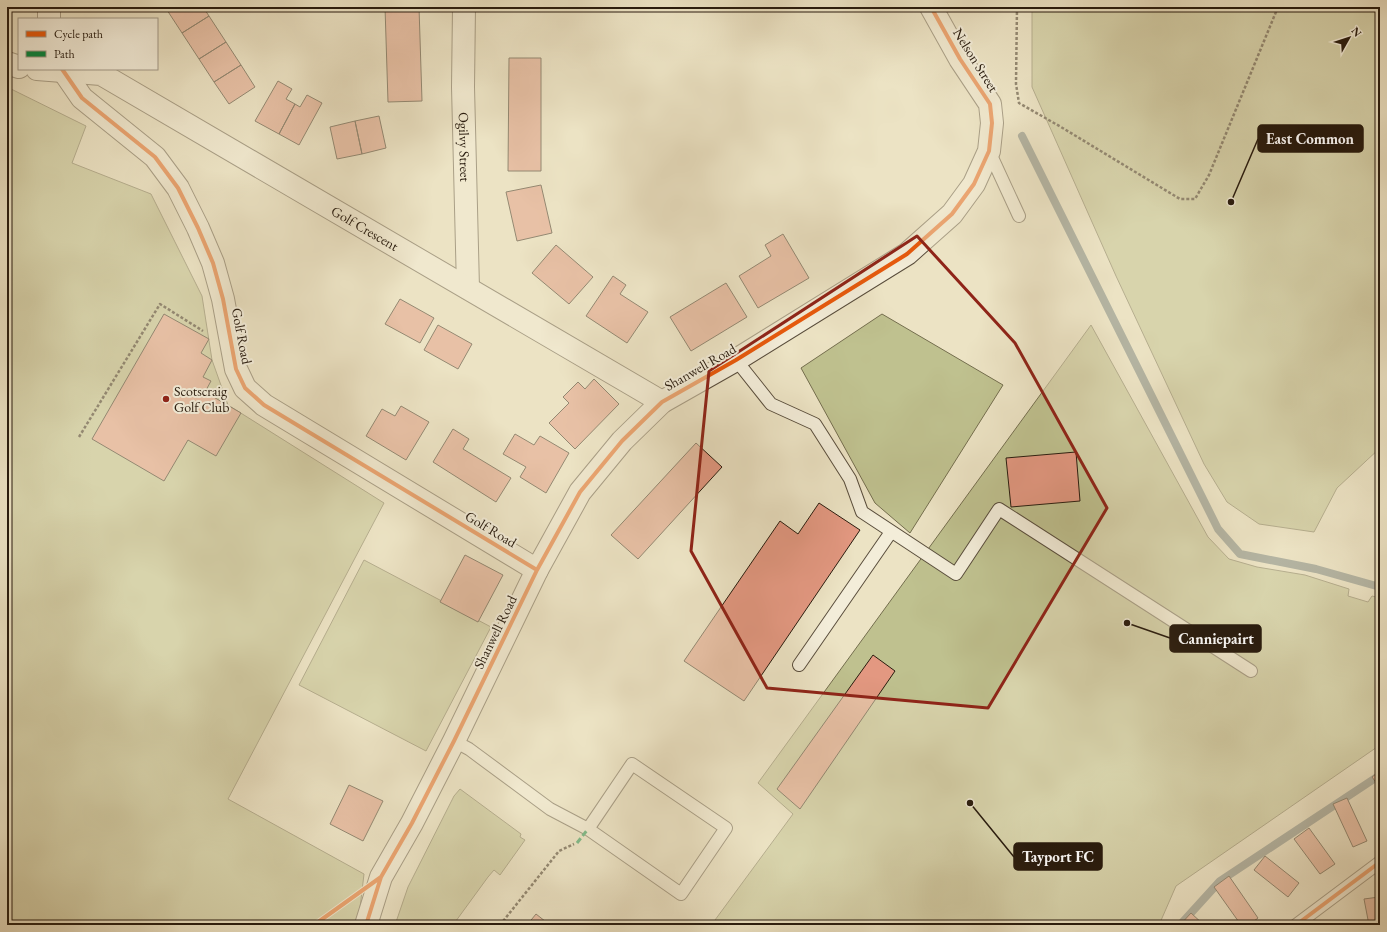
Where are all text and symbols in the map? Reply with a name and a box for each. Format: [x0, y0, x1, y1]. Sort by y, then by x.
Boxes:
legend [18, 18, 158, 70]
north arrow [1329, 18, 1369, 58]
text: N [1349, 24, 1365, 40]
street label: Nelson Street [949, 25, 1003, 96]
text: Cycle path [54, 26, 103, 42]
text: Path [54, 46, 75, 62]
street label: Ogilvy Street [455, 112, 474, 183]
callout: East Common [1258, 125, 1363, 152]
text: East Common [1266, 129, 1355, 148]
street label: Golf Crescent [328, 202, 402, 255]
street label: Golf Road [228, 306, 256, 367]
street label: Shanwell Road [661, 339, 740, 395]
place label: Scotscraig Golf Club [174, 382, 229, 416]
marker: Scotscraig Golf Club [161, 394, 171, 404]
street label: Golf Road [462, 507, 521, 552]
street label: Shanwell Road [469, 591, 521, 672]
callout: Canniepairt [1170, 625, 1261, 652]
text: Canniepairt [1178, 629, 1254, 648]
callout: Tayport FC [1014, 843, 1102, 870]
text: Tayport FC [1022, 847, 1094, 866]

